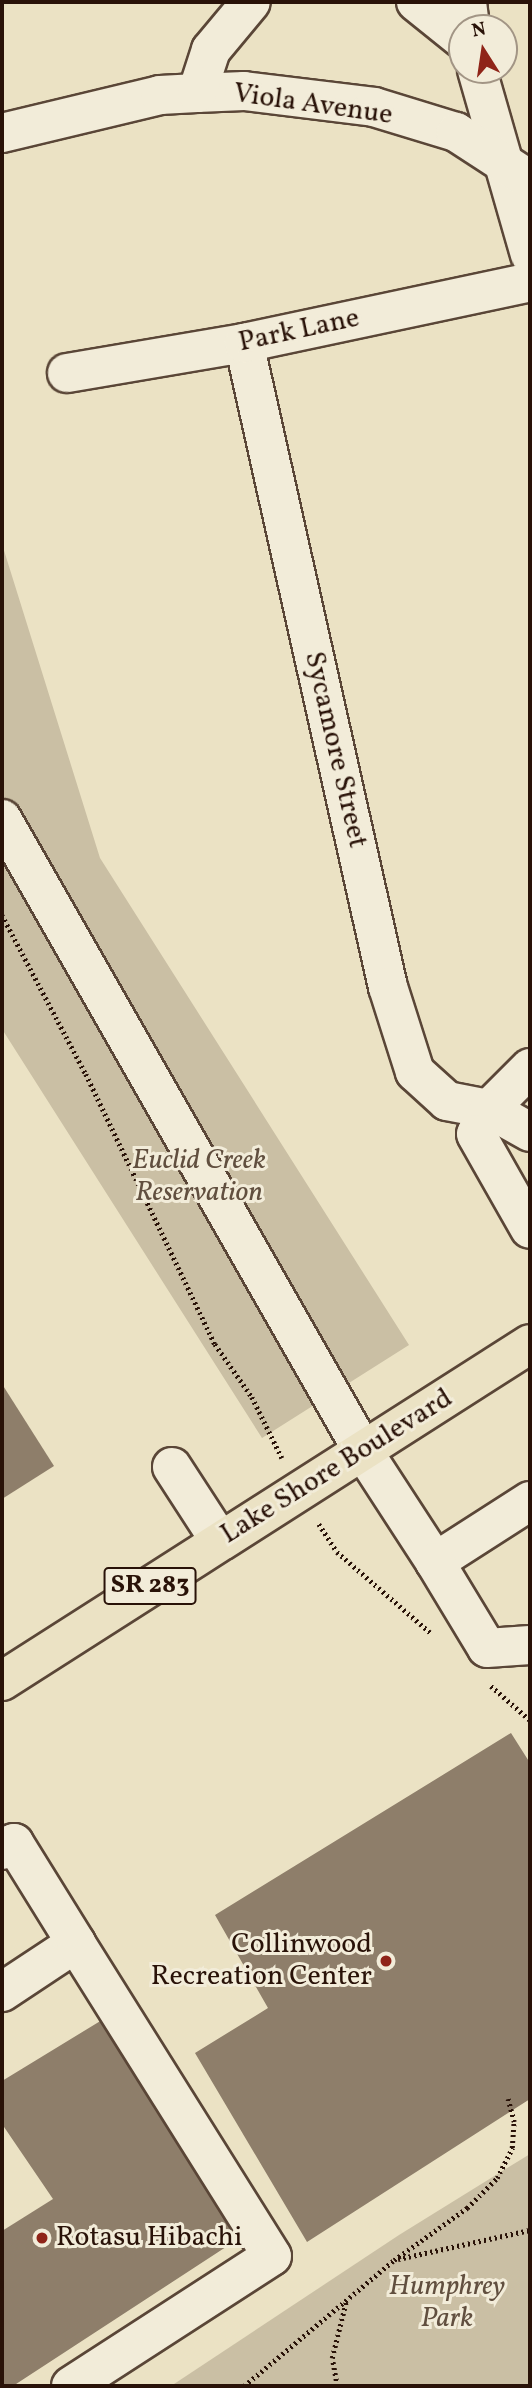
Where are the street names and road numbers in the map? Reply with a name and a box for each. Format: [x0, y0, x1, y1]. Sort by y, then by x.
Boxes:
street label: Viola Avenue [231, 77, 395, 133]
street label: Park Lane [236, 302, 362, 360]
street label: Sycamore Street [296, 649, 374, 851]
street label: Lake Shore Boulevard [215, 1382, 459, 1552]
road number: SR 283 [103, 1564, 197, 1609]

